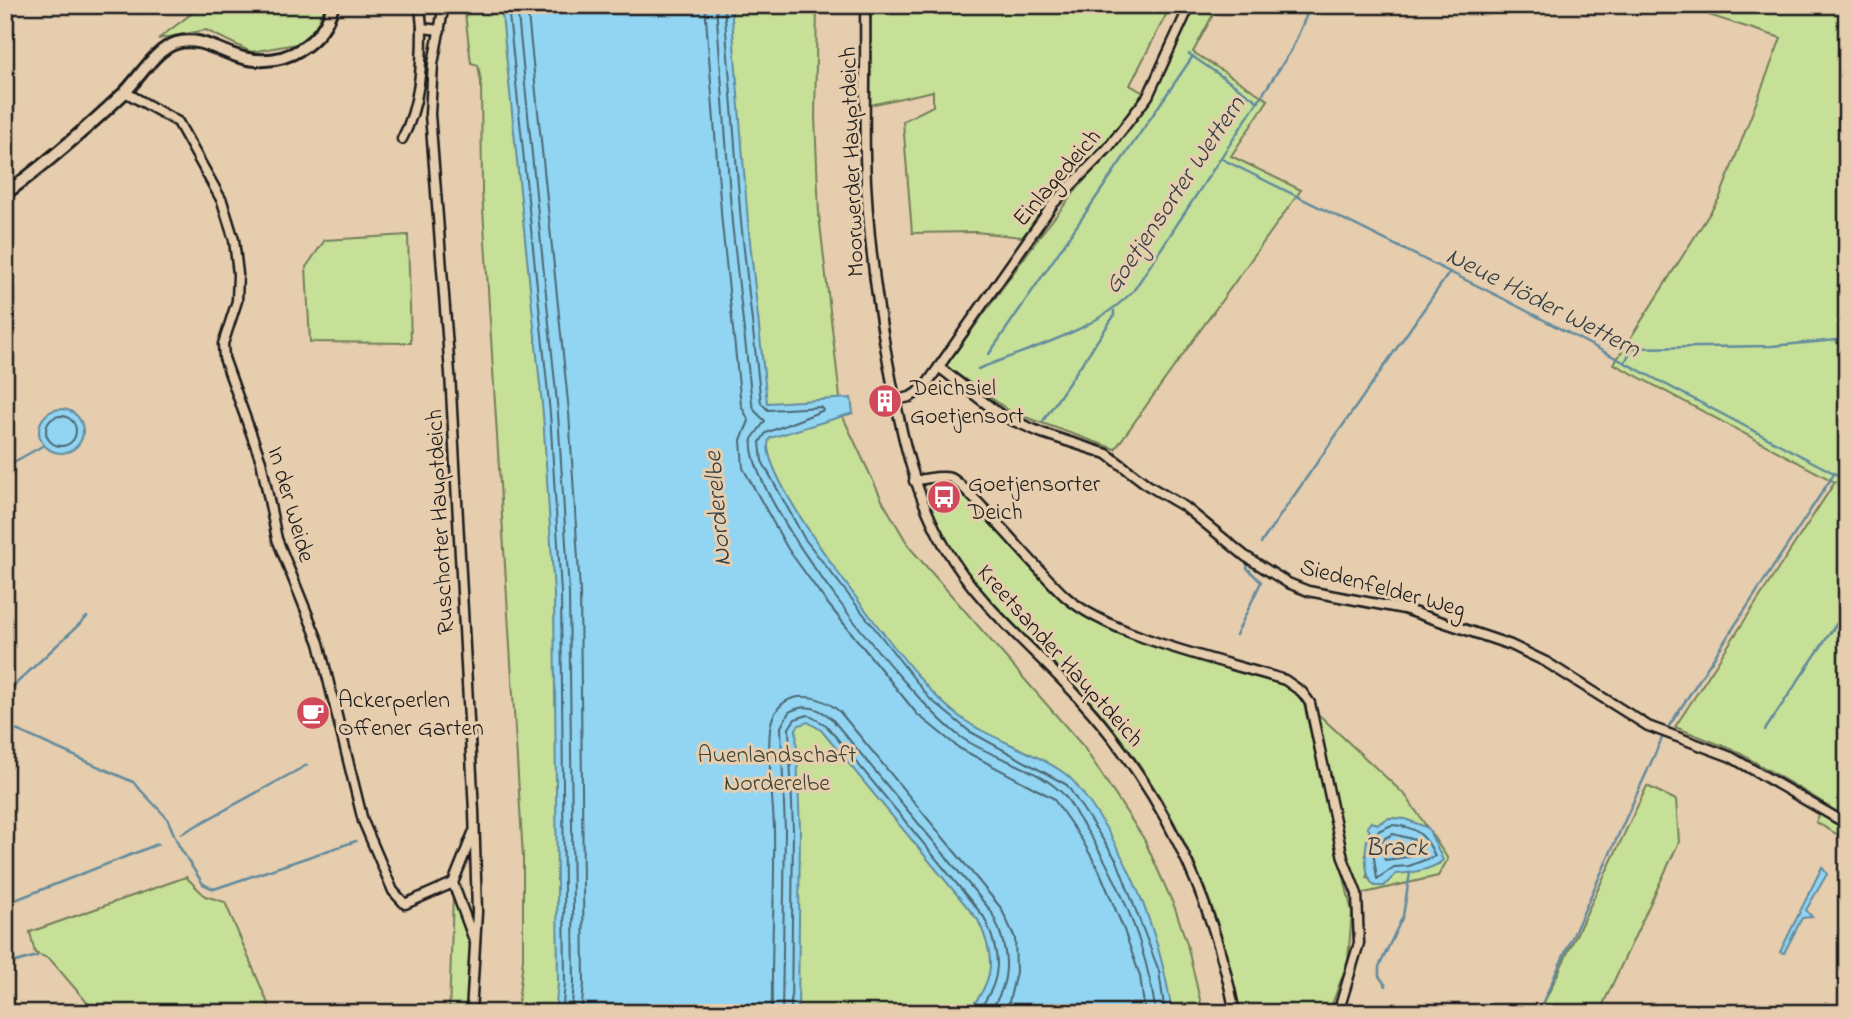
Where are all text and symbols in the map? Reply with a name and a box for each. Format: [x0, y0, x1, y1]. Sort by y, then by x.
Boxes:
street label: Moorwerder Hauptdeich [832, 46, 875, 278]
water label: Goetjensorter Wettern [1095, 88, 1257, 302]
street label: Einlagedeich [1005, 122, 1110, 235]
water label: Neue Höder Wettern [1439, 238, 1647, 370]
place label: Deichsiel Goetjensort [909, 372, 1024, 435]
building icon: Deichsiel Goetjensort [866, 382, 904, 420]
street label: Ruschorter Hauptdeich [418, 408, 465, 635]
street label: In der Weide [256, 443, 323, 567]
water label: Norderelbe [695, 449, 743, 568]
place label: Goetjensorter Deich [967, 468, 1101, 531]
bus stop icon: Goetjensorter Deich [925, 478, 963, 516]
street label: Siedenfelder Weg [1296, 550, 1469, 628]
street label: Kreetsander Hauptdeich [967, 557, 1151, 756]
place label: Ackerperlen Offener Garten [338, 684, 484, 747]
cafe icon: Ackerperlen Offener Garten [294, 694, 332, 732]
park label: Auenlandschaft Norderelbe [698, 739, 856, 802]
water label: Brack [1365, 830, 1429, 868]

